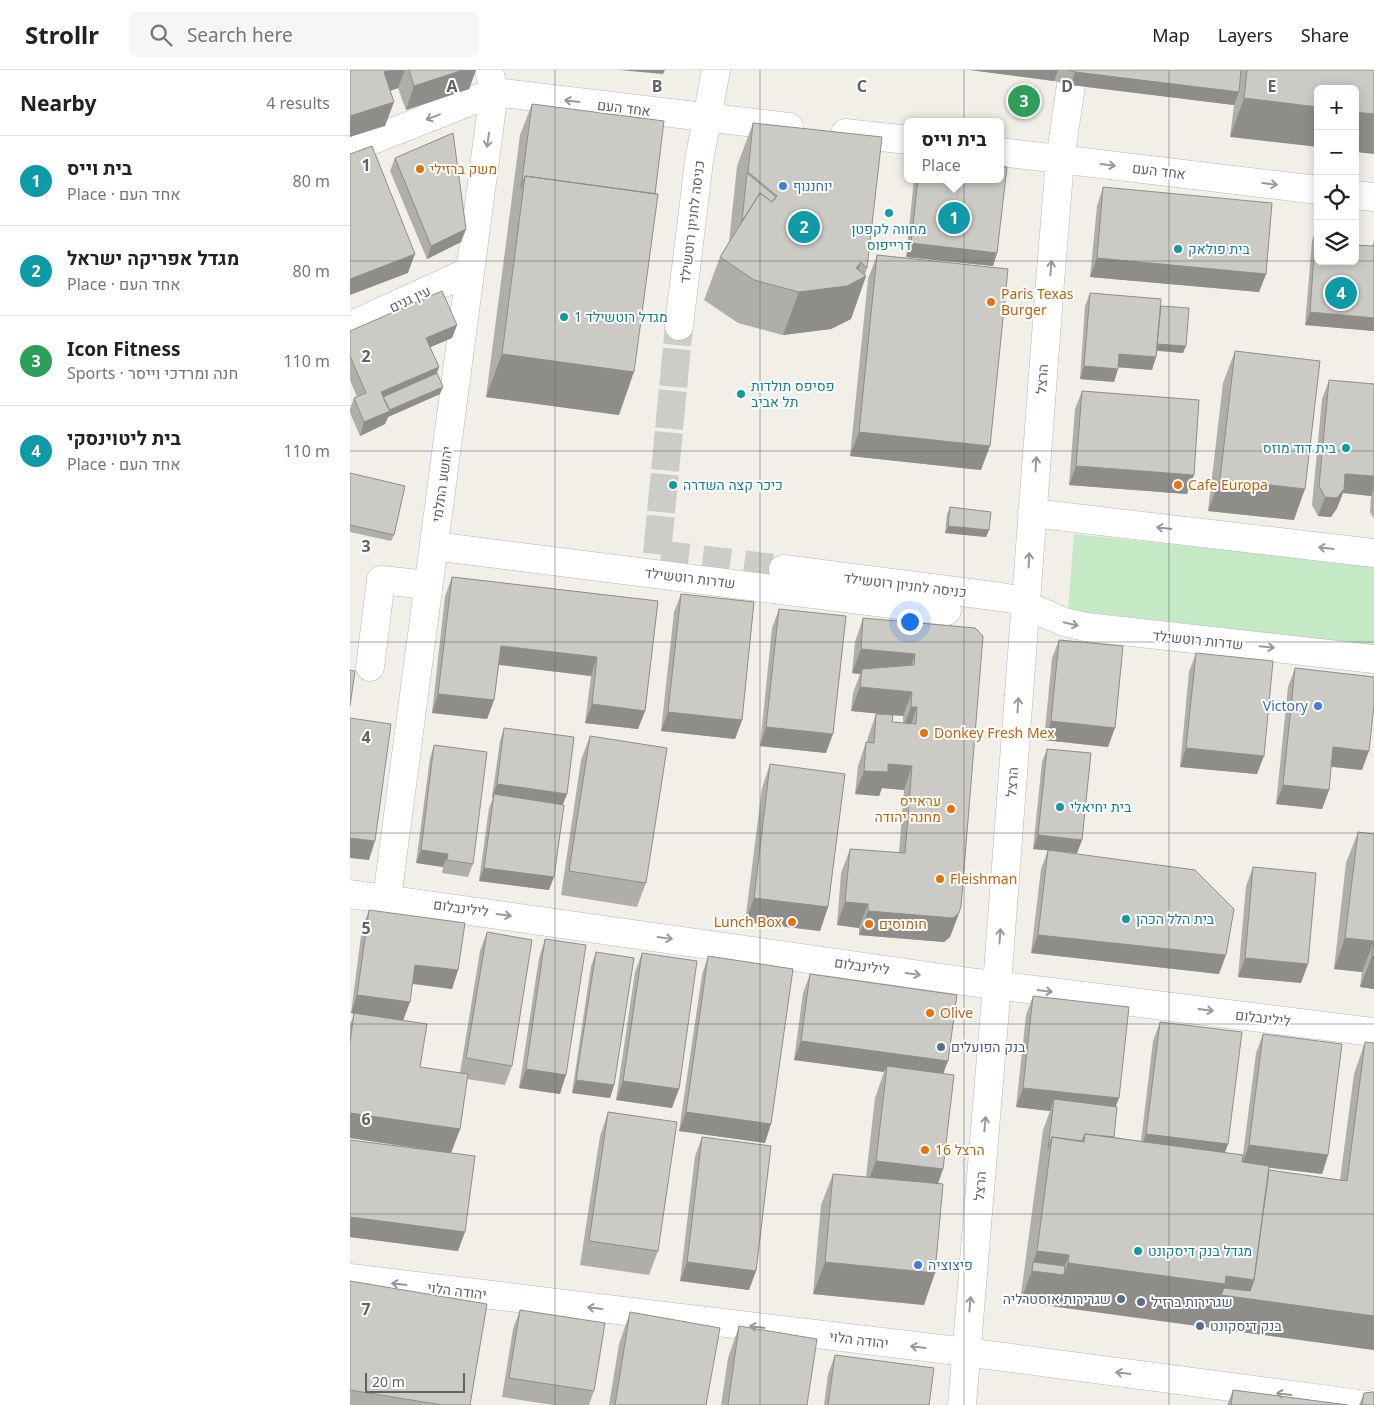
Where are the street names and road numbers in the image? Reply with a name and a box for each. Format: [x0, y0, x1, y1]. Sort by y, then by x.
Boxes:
street label: אחד העם [596, 95, 652, 120]
street label: אחד העם [1131, 158, 1187, 183]
street label: כניסה לחניון רוטשילד [675, 159, 708, 285]
street label: עין גנים [386, 281, 434, 316]
street label: הרצל [1031, 363, 1052, 395]
street label: יהושע התלמי [427, 445, 456, 523]
street label: שדרות רוטשילד [644, 563, 737, 592]
street label: כניסה לחניון רוטשילד [842, 568, 968, 601]
street label: שדרות רוטשילד [1152, 625, 1244, 654]
street label: הרצל [1001, 766, 1022, 798]
street label: לילינבלום [432, 894, 490, 921]
street label: לילינבלום [833, 952, 891, 979]
street label: לילינבלום [1234, 1005, 1292, 1030]
street label: הרצל [969, 1170, 990, 1202]
street label: יהודה הלוי [426, 1277, 488, 1304]
street label: יהודה הלוי [828, 1326, 890, 1353]

